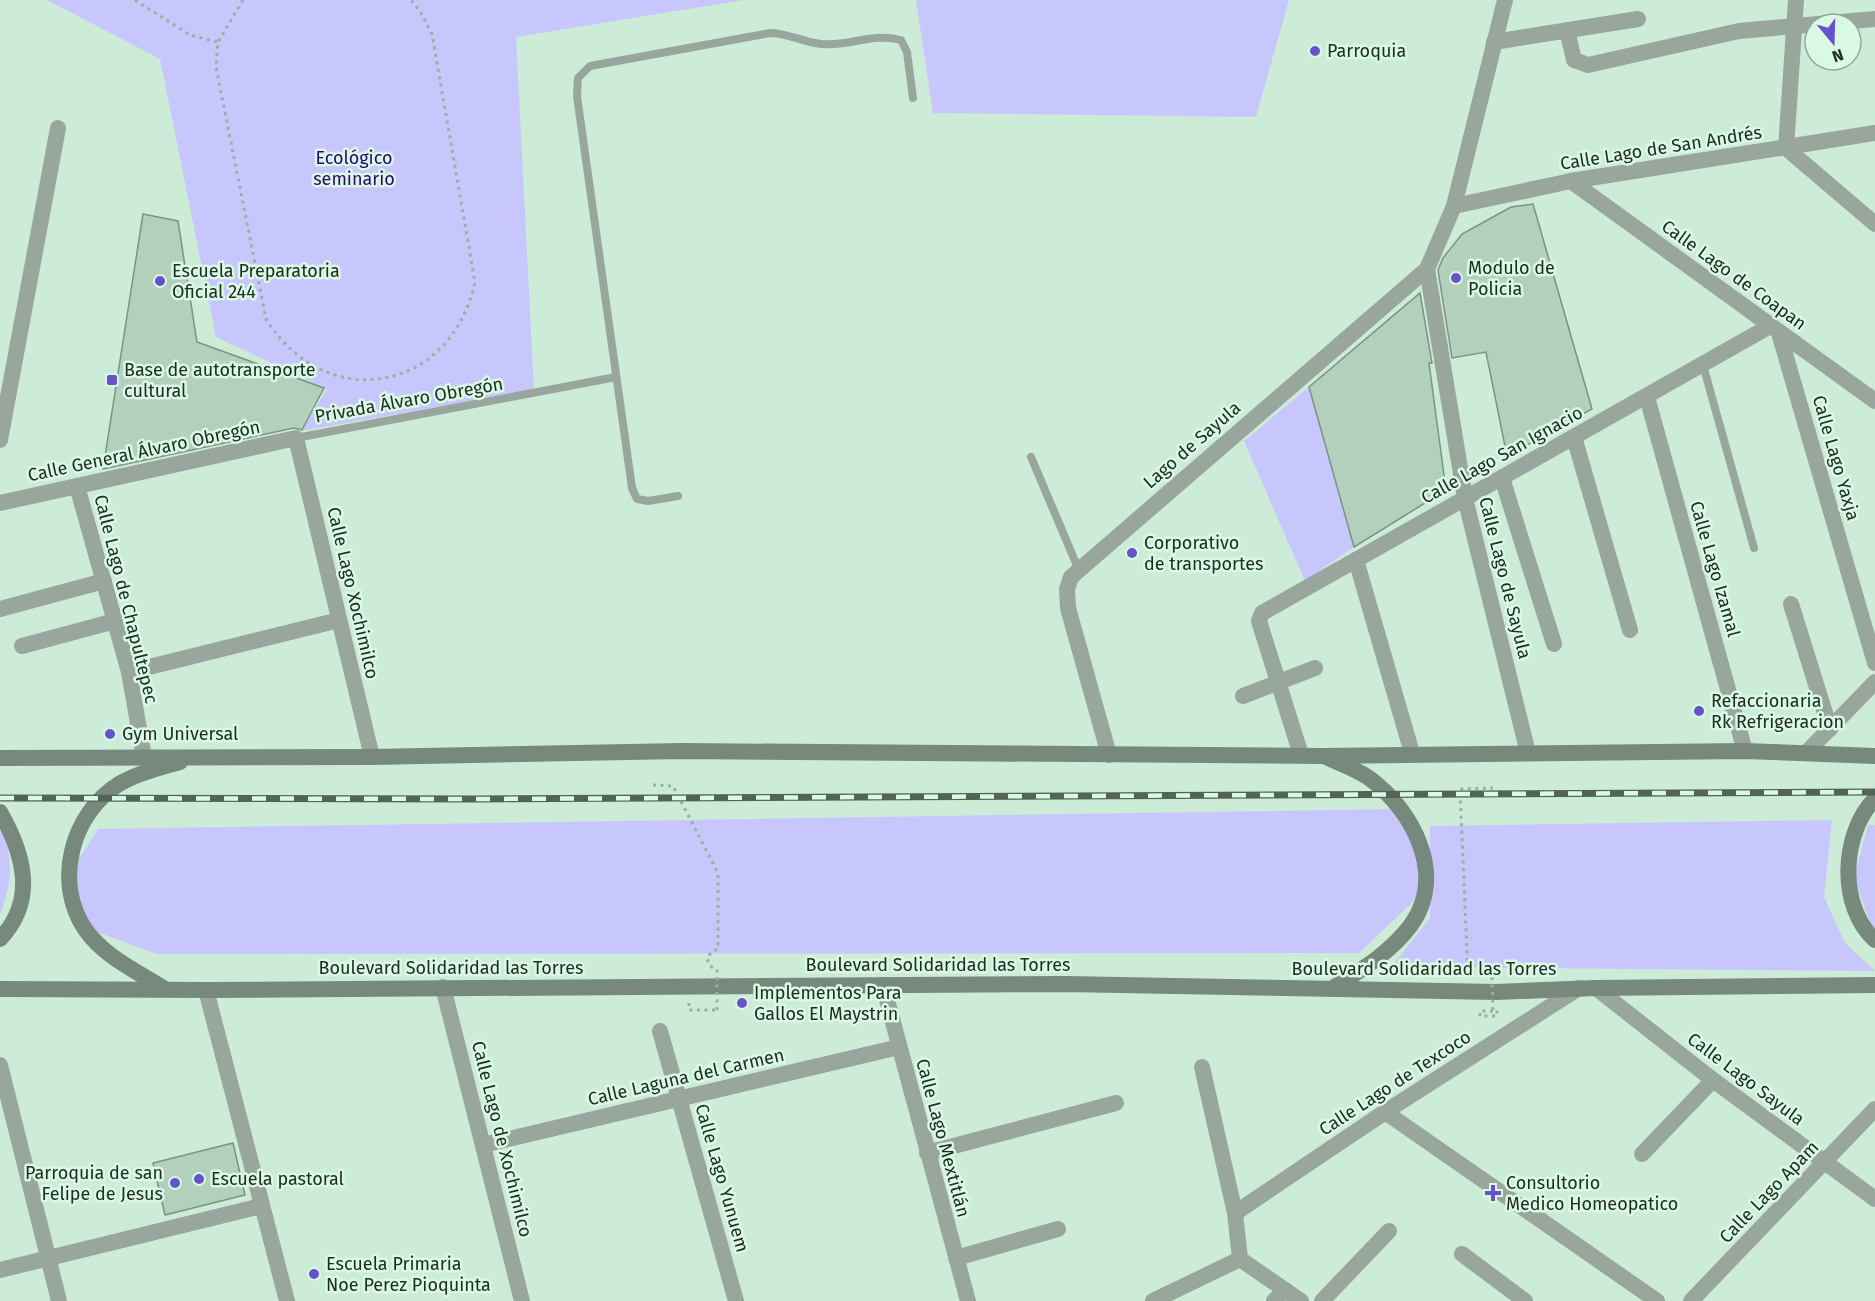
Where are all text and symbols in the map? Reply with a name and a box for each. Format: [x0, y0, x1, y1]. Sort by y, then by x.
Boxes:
north arrow [1803, 12, 1863, 72]
place label: Parroquia [1327, 40, 1406, 62]
marker: Parroquia [1308, 44, 1322, 58]
text: N [1830, 45, 1846, 66]
street label: Calle Lago de San Andrés [1559, 121, 1763, 175]
park label: Ecológico seminario [313, 147, 395, 190]
street label: Calle Lago de Coapan [1657, 215, 1811, 335]
place label: Modulo de Policia [1468, 257, 1555, 300]
place label: Escuela Preparatoria Oficial 244 [172, 260, 340, 303]
marker: Modulo de Policia [1449, 271, 1463, 285]
marker: Escuela Preparatoria Oficial 244 [153, 274, 167, 288]
place label: Base de autotransporte cultural [124, 359, 316, 402]
street label: Privada Álvaro Obregón [313, 372, 505, 427]
marker: Base de autotransporte cultural [105, 373, 119, 387]
street label: Calle Lago Yaxja [1808, 393, 1864, 523]
street label: Lago de Sayula [1139, 397, 1245, 493]
street label: Calle Lago San Ignacio [1417, 401, 1587, 509]
street label: Calle General Álvaro Obregón [26, 415, 262, 486]
street label: Calle Lago de Chapultepec [89, 492, 163, 706]
street label: Calle Lago de Sayula [1474, 495, 1536, 661]
street label: Calle Lago Izamal [1685, 499, 1745, 639]
street label: Calle Lago Xochimilco [322, 505, 384, 681]
place label: Corporativo de transportes [1144, 532, 1264, 575]
marker: Corporativo de transportes [1125, 546, 1139, 560]
place label: Refaccionaria Rk Refrigeracion [1711, 690, 1844, 733]
marker: Refaccionaria Rk Refrigeracion [1692, 704, 1706, 718]
place label: Gym Universal [122, 723, 238, 745]
marker: Gym Universal [103, 727, 117, 741]
street label: Boulevard Solidaridad las Torres [806, 954, 1070, 976]
street label: Boulevard Solidaridad las Torres [319, 957, 583, 979]
street label: Boulevard Solidaridad las Torres [1292, 958, 1556, 980]
place label: Implementos Para Gallos El Maystrin [754, 982, 902, 1025]
marker: Implementos Para Gallos El Maystrin [735, 996, 749, 1010]
street label: Calle Lago de Texcoco [1315, 1026, 1475, 1140]
street label: Calle Lago Sayula [1683, 1028, 1809, 1130]
street label: Calle Lago de Xochimilco [467, 1039, 537, 1239]
street label: Calle Laguna del Carmen [586, 1044, 786, 1110]
street label: Calle Lago Mextitlán [911, 1056, 975, 1220]
street label: Calle Lago Yunuem [690, 1101, 754, 1255]
street label: Calle Lago Apam [1715, 1136, 1823, 1248]
place label: Parroquia de san Felipe de Jesus [25, 1162, 163, 1205]
place label: Escuela pastoral [211, 1168, 344, 1190]
marker: Escuela pastoral [192, 1172, 206, 1186]
place label: Consultorio Medico Homeopatico [1506, 1172, 1678, 1215]
marker: Parroquia de san Felipe de Jesus [168, 1176, 182, 1190]
marker: Consultorio Medico Homeopatico [1484, 1184, 1502, 1202]
place label: Escuela Primaria Noe Perez Pioquinta [326, 1253, 491, 1296]
marker: Escuela Primaria Noe Perez Pioquinta [307, 1267, 321, 1281]

